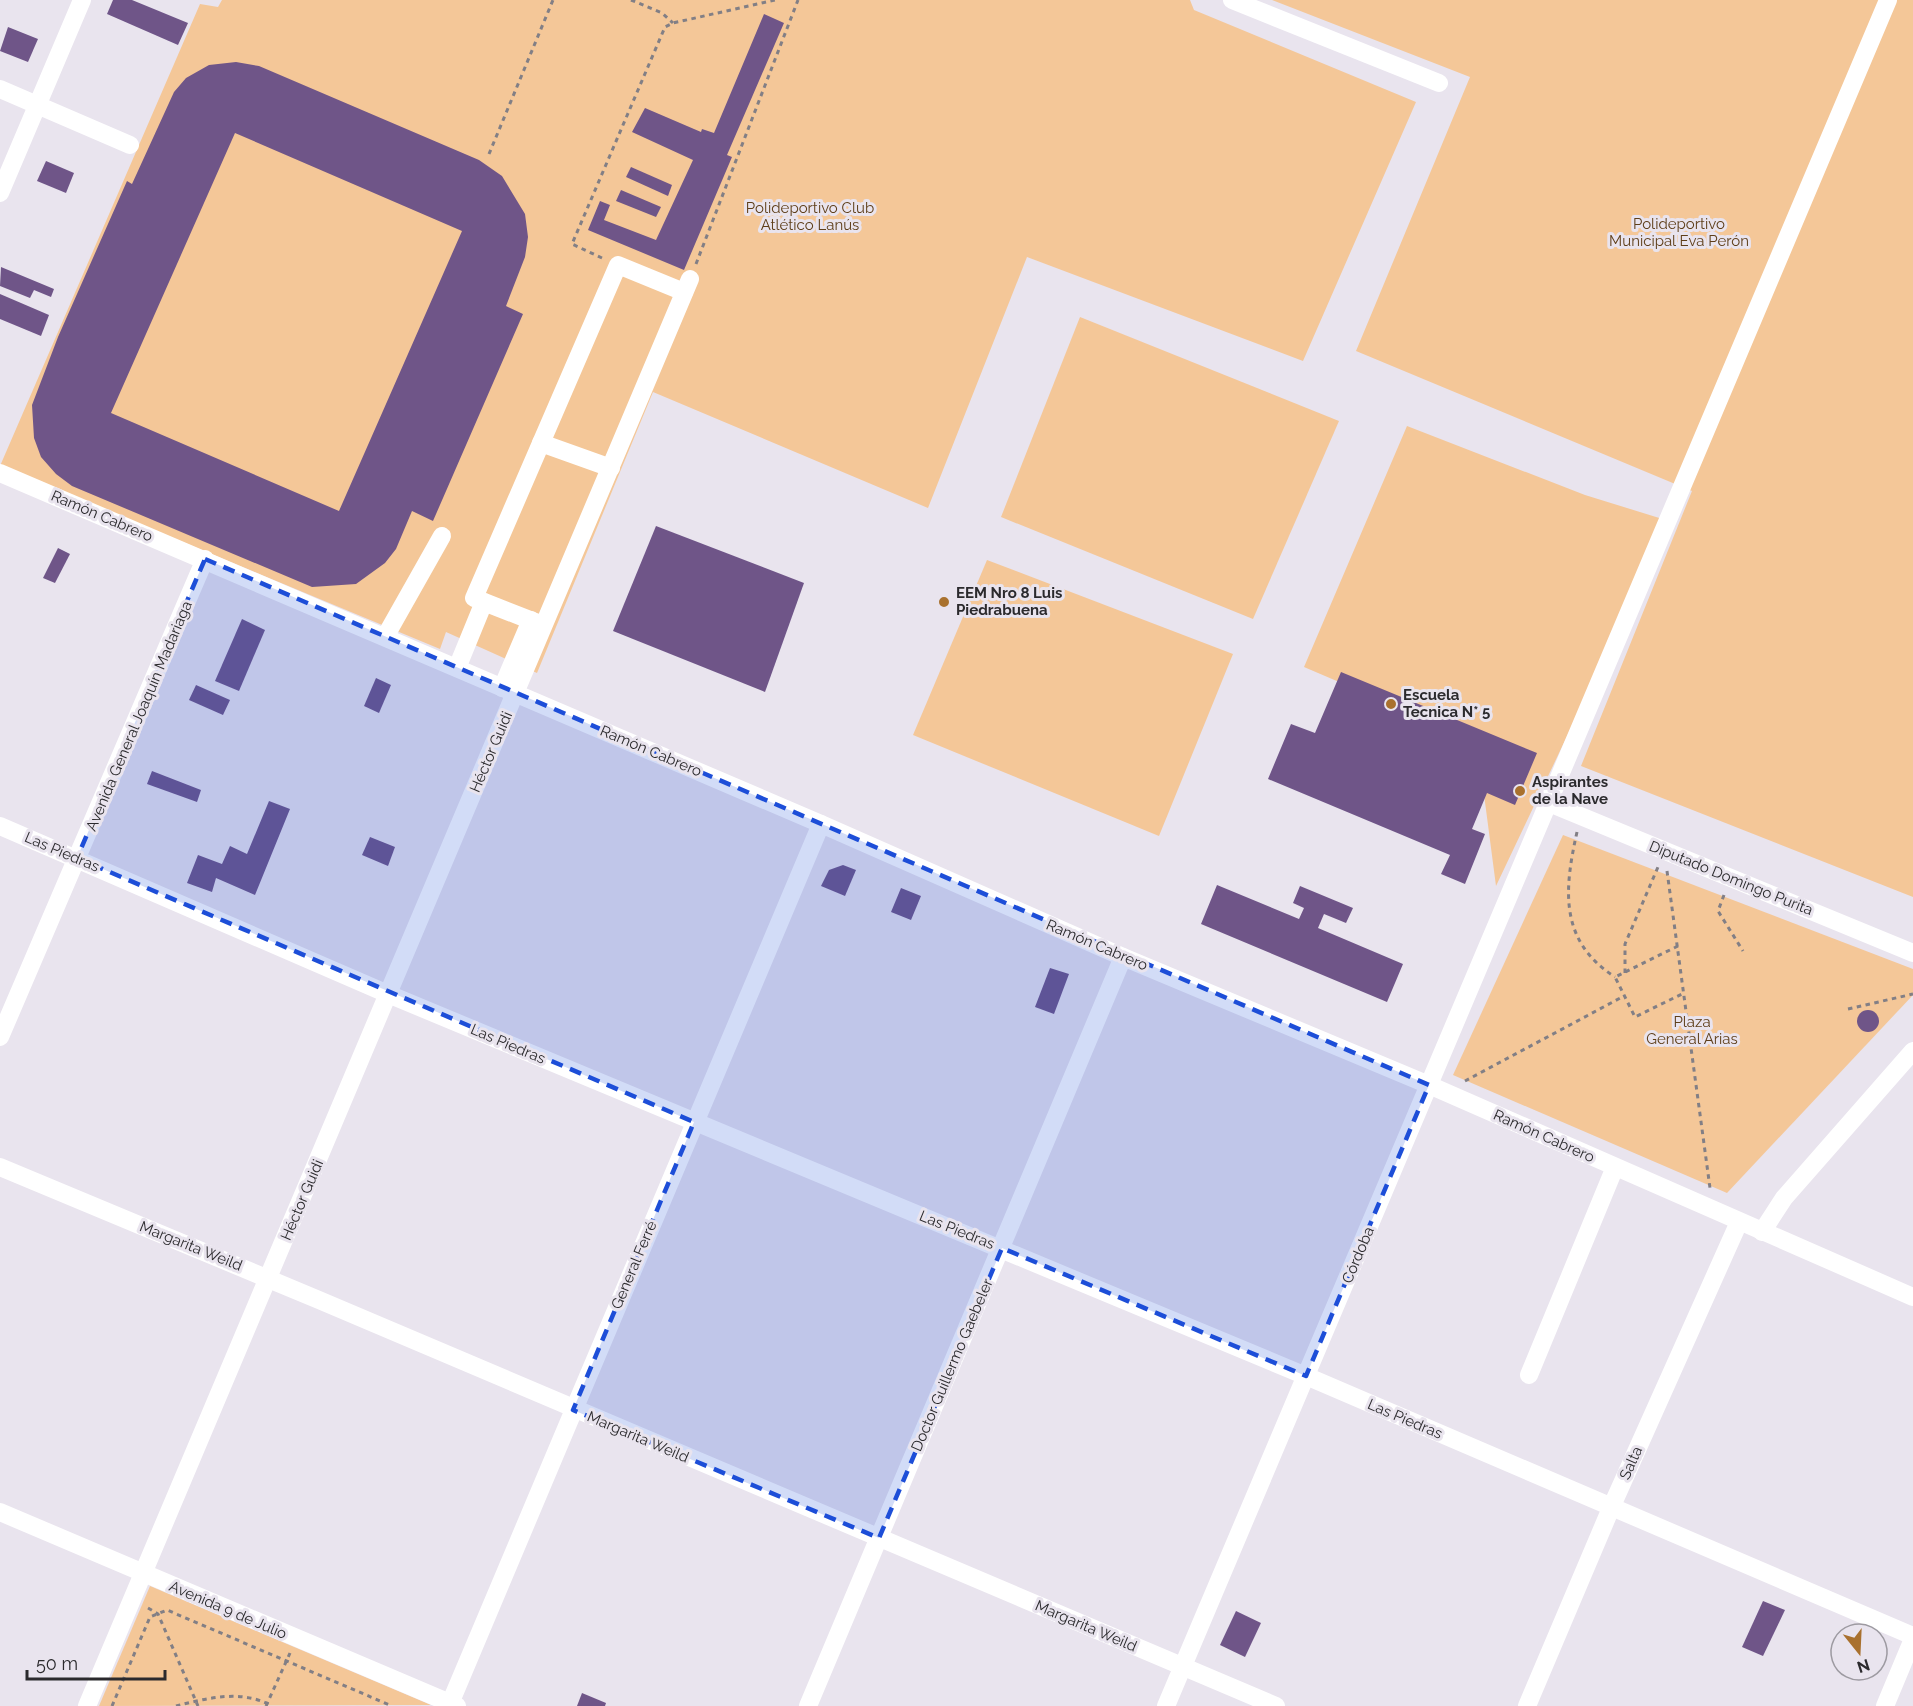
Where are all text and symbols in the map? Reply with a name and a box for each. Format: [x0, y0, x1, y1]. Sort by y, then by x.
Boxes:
park label: Polideportivo Club Atlético Lanús [746, 199, 874, 234]
park label: Polideportivo Municipal Eva Perón [1609, 215, 1749, 250]
street label: Ramón Cabrero [48, 486, 156, 546]
place label: EEM Nro 8 Luis Piedrabuena [956, 584, 1062, 619]
marker: EEM Nro 8 Luis Piedrabuena [937, 595, 951, 609]
street label: Avenida General Joaquín Madariaga [82, 598, 196, 834]
place label: Escuela Tecnica N* 5 [1403, 686, 1490, 721]
marker: Escuela Tecnica N* 5 [1384, 697, 1398, 711]
street label: Héctor Guidi [466, 709, 516, 795]
street label: Ramón Cabrero [597, 721, 705, 781]
place label: Aspirantes de la Nave [1532, 773, 1608, 808]
marker: Aspirantes de la Nave [1513, 784, 1527, 798]
street label: Las Piedras [22, 828, 102, 876]
street label: Diputado Domingo Purita [1647, 837, 1815, 919]
street label: Ramón Cabrero [1043, 915, 1151, 975]
park label: Plaza General Arias [1646, 1013, 1738, 1048]
street label: Las Piedras [468, 1020, 548, 1068]
street label: Ramón Cabrero [1491, 1106, 1597, 1166]
street label: Héctor Guidi [277, 1157, 327, 1243]
street label: Las Piedras [917, 1207, 997, 1253]
street label: Margarita Weild [137, 1217, 245, 1275]
street label: General Ferré [607, 1218, 661, 1312]
street label: Córdoba [1338, 1224, 1378, 1286]
street label: Doctor Guillermo Gaebeler [907, 1275, 997, 1454]
street label: Las Piedras [1365, 1395, 1445, 1443]
street label: Margarita Weild [584, 1407, 692, 1467]
street label: Salta [1616, 1444, 1646, 1482]
street label: Avenida 9 de Julio [166, 1577, 290, 1643]
street label: Margarita Weild [1032, 1596, 1140, 1656]
north arrow [1829, 1622, 1889, 1682]
scale bar [27, 1643, 165, 1681]
text: 50 m [36, 1653, 78, 1674]
text: N [1855, 1655, 1872, 1677]

